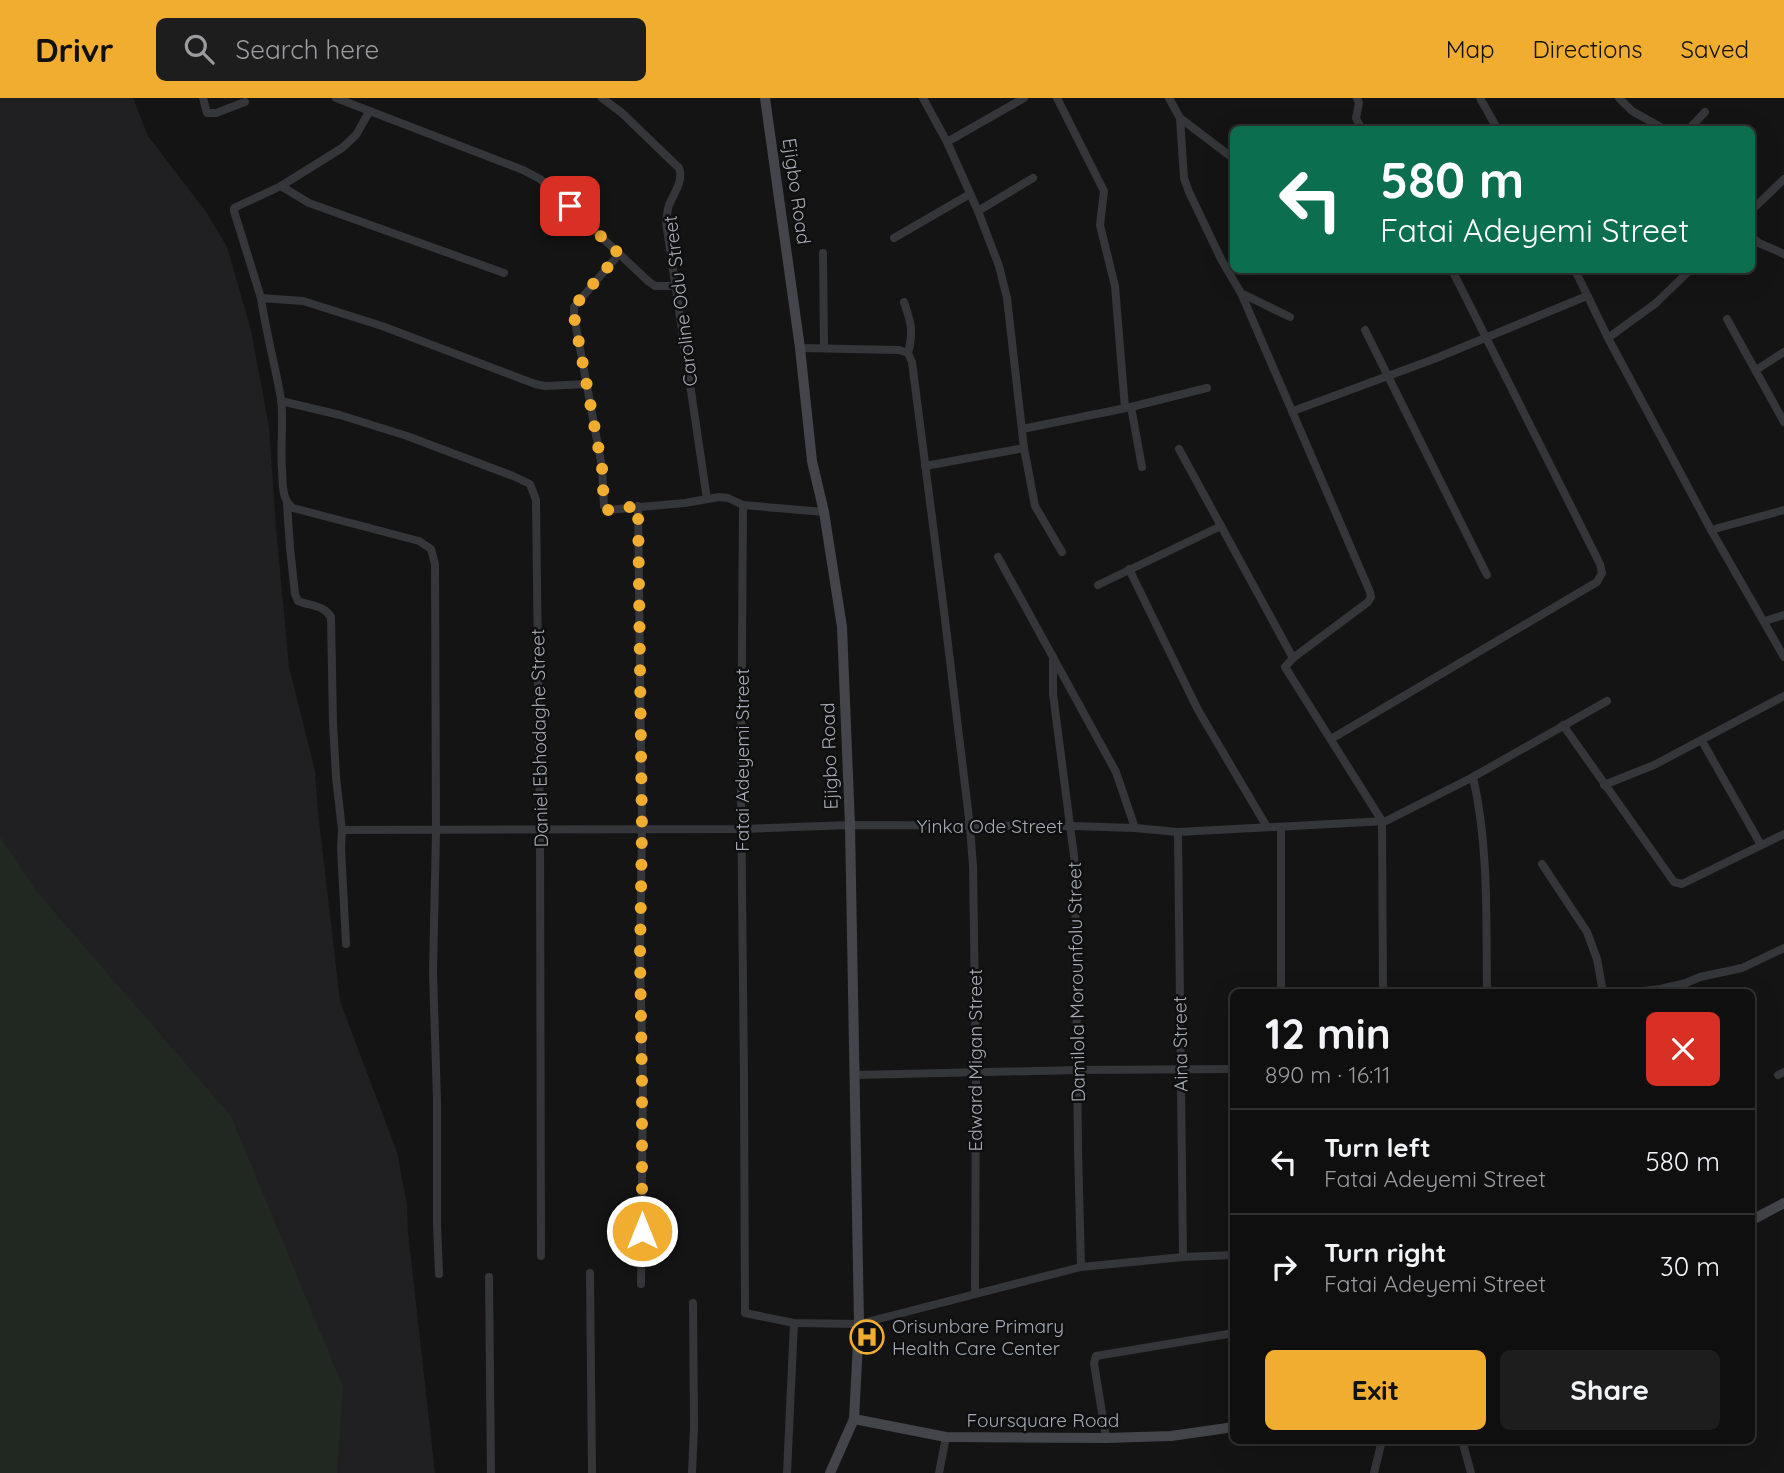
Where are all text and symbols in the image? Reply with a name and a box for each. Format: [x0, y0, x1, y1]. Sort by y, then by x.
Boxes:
search box [156, 18, 646, 81]
text: Drivr [35, 29, 114, 70]
icon: search [180, 30, 218, 68]
text: Search here [236, 33, 379, 66]
text: Map [1446, 34, 1495, 64]
text: Directions [1533, 34, 1643, 64]
text: Saved [1681, 34, 1749, 64]
street label: Ejigbo Road [778, 136, 816, 246]
text: 580 m [1380, 149, 1524, 210]
icon: left [1265, 154, 1356, 245]
pin [540, 176, 600, 236]
icon: arrive [551, 187, 589, 225]
text: Fatai Adeyemi Street [1380, 210, 1689, 250]
street label: Caroline Odu Street [658, 214, 702, 388]
street label: Daniel Ebhodaghe Street [525, 628, 553, 848]
street label: Fatai Adeyemi Street [730, 668, 754, 852]
street label: Ejigbo Road [815, 702, 843, 810]
street label: Yinka Ode Street [917, 814, 1063, 838]
street label: Damilola Morounfolu Street [1062, 862, 1090, 1102]
street label: Edward Migan Street [963, 969, 987, 1151]
street label: Aina Street [1167, 996, 1193, 1092]
text: 12 min [1265, 1007, 1391, 1060]
button: close [1646, 1012, 1720, 1086]
text: 890 m · 16:11 [1265, 1060, 1390, 1089]
text: Turn left [1324, 1131, 1431, 1164]
icon: left [1265, 1143, 1303, 1181]
text: 580 m [1646, 1145, 1720, 1178]
text: Fatai Adeyemi Street [1324, 1164, 1546, 1193]
position arrow [605, 1194, 679, 1268]
text: Turn right [1324, 1236, 1446, 1269]
icon: right [1265, 1248, 1303, 1286]
text: 30 m [1660, 1250, 1720, 1283]
text: Fatai Adeyemi Street [1324, 1269, 1546, 1298]
place label: Orisunbare Primary Health Care Center [892, 1314, 1064, 1360]
hospital icon: Orisunbare Primary Health Care Center [848, 1318, 886, 1356]
button: Exit [1265, 1350, 1486, 1430]
button: Share [1500, 1350, 1720, 1430]
street label: Foursquare Road [967, 1408, 1119, 1432]

